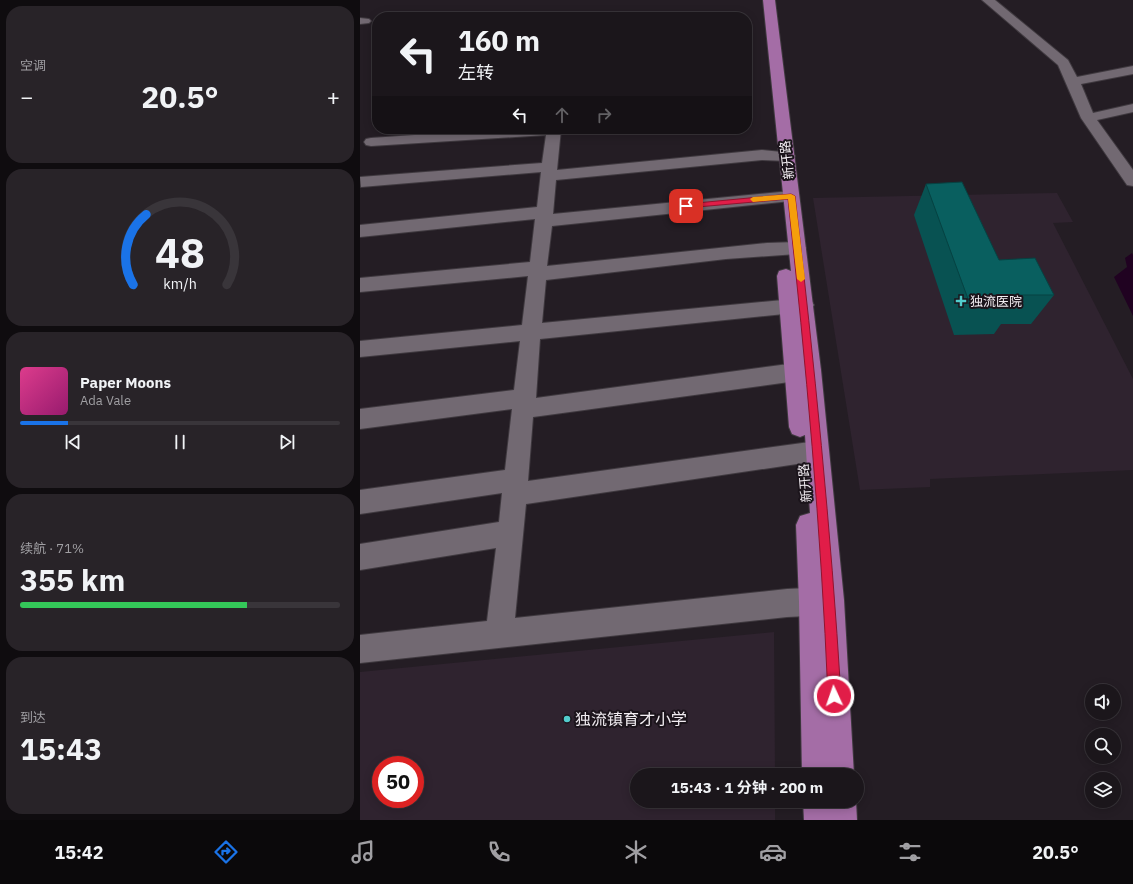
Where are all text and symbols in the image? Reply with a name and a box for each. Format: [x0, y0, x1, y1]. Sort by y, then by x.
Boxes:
text: 160 m [458, 22, 540, 59]
icon: left [392, 28, 444, 80]
text: 空调 [20, 57, 46, 74]
text: 左转 [458, 61, 494, 84]
text: 20.5° [141, 77, 219, 116]
text: − [20, 82, 33, 111]
text: + [327, 82, 340, 111]
icon: left [509, 104, 531, 126]
icon: ahead [551, 104, 573, 126]
icon: right [593, 104, 615, 126]
street label: 新开路 [776, 140, 798, 180]
pin [669, 189, 703, 223]
icon: arrive [675, 195, 697, 217]
text: 48 [155, 225, 205, 279]
text: km/h [163, 274, 197, 293]
place label: 独流医院 [970, 293, 1022, 310]
marker: 独流医院 [955, 295, 967, 307]
text: Paper Moons [80, 373, 171, 392]
text: Ada Vale [80, 392, 131, 409]
icon: previous [62, 431, 84, 453]
icon: pause [169, 431, 191, 453]
icon: next [276, 431, 298, 453]
street label: 新开路 [795, 463, 815, 503]
text: 续航 · 71% [20, 540, 84, 557]
text: 355 km [20, 560, 125, 599]
position arrow [813, 675, 855, 717]
map controls [1085, 684, 1121, 808]
button: sound [1085, 684, 1121, 720]
text: 到达 [20, 709, 46, 726]
place label: 独流镇育才小学 [575, 709, 687, 729]
marker: 独流镇育才小学 [562, 714, 572, 724]
button: search [1085, 728, 1121, 764]
text: 15:43 [20, 729, 102, 768]
speed limit sign: 50 [372, 756, 424, 808]
button: layers [1085, 772, 1121, 808]
text: 15:43 · 1 分钟 · 200 m [671, 778, 823, 797]
icon: directions [212, 838, 240, 866]
icon: music [349, 838, 377, 866]
icon: phone [485, 838, 513, 866]
icon: climate [622, 838, 650, 866]
icon: car [759, 838, 787, 866]
icon: filters [896, 838, 924, 866]
text: 15:42 [54, 841, 103, 864]
text: 20.5° [1032, 841, 1079, 864]

